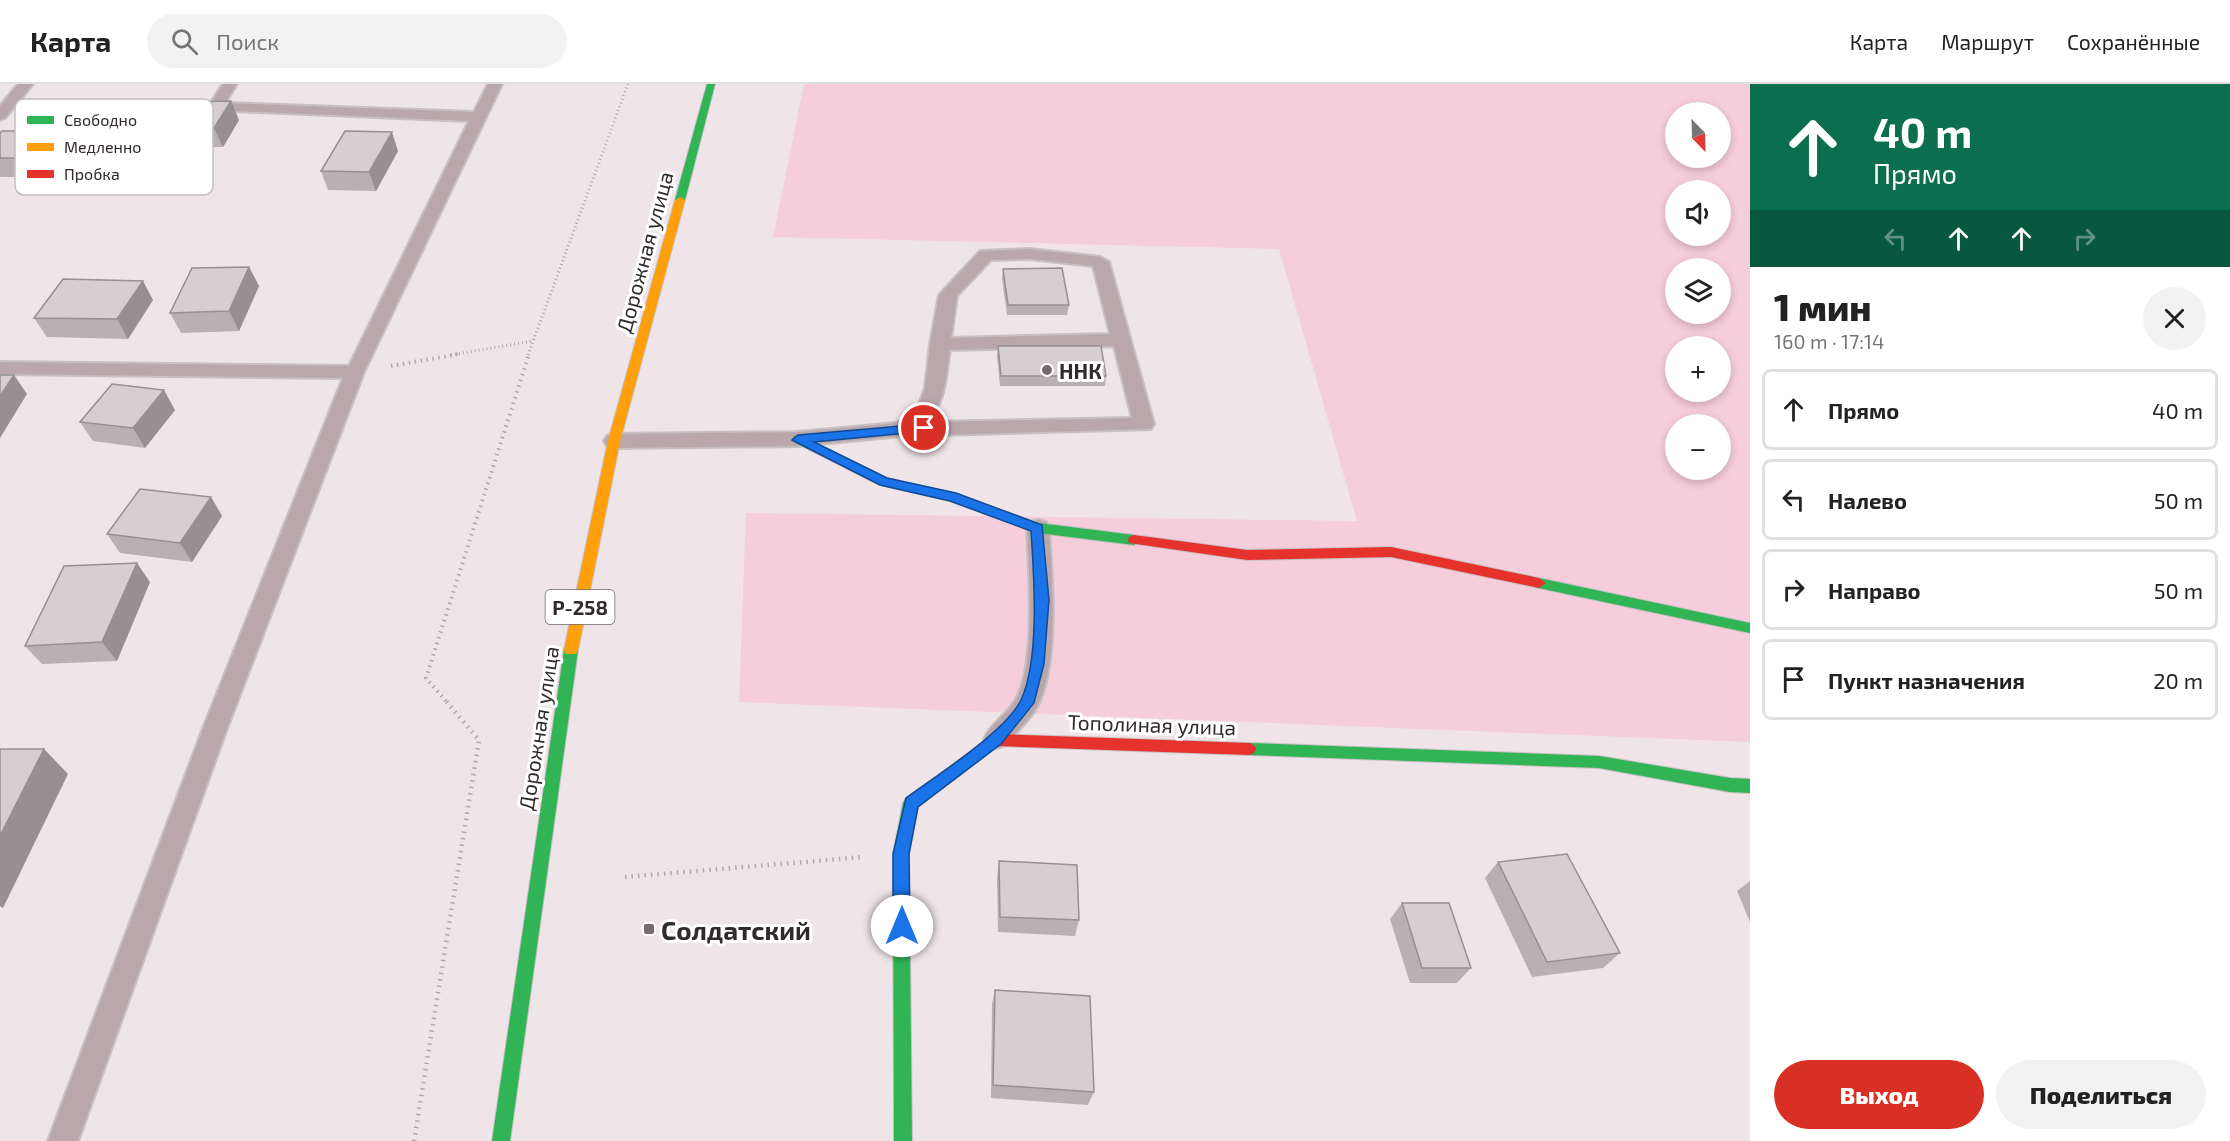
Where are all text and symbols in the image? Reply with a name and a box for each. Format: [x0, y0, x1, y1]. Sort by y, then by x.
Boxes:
search box [147, 14, 567, 68]
text: Карта [30, 24, 111, 58]
icon: search [168, 25, 201, 58]
text: Поиск [216, 28, 279, 54]
text: Карта [1850, 29, 1908, 54]
text: Маршрут [1941, 29, 2034, 54]
text: Сохранённые [2067, 29, 2200, 54]
legend [15, 99, 213, 195]
north arrow [1665, 102, 1731, 168]
map controls [1665, 102, 1731, 480]
text: 40 m [1873, 106, 1972, 156]
icon: ahead [1774, 108, 1852, 186]
text: Свободно [64, 110, 137, 129]
text: Медленно [64, 137, 141, 156]
text: Прямо [1873, 157, 1957, 189]
text: Пробка [64, 164, 120, 183]
street label: Дорожная улица [610, 169, 679, 336]
button: sound [1665, 180, 1731, 246]
icon: left [1879, 222, 1912, 255]
icon: ahead [1942, 222, 1975, 255]
icon: ahead [2005, 222, 2038, 255]
icon: right [2068, 222, 2101, 255]
button: layers [1665, 258, 1731, 324]
text: 1 мин [1774, 285, 1872, 328]
button: close [2143, 287, 2206, 350]
text: 160 m · 17:14 [1774, 329, 1884, 353]
button: + [1665, 336, 1731, 402]
place label: ННК [1059, 358, 1102, 383]
marker: ННК [1040, 363, 1054, 377]
icon: ahead [1777, 393, 1810, 426]
text: Прямо [1828, 397, 1899, 423]
text: 40 m [2152, 397, 2203, 423]
pin [898, 402, 949, 453]
icon: arrive [907, 411, 940, 444]
button: − [1665, 414, 1731, 480]
icon: left [1777, 483, 1810, 516]
text: Налево [1828, 487, 1907, 513]
text: 50 m [2154, 487, 2203, 513]
icon: right [1777, 573, 1810, 606]
text: Направо [1828, 577, 1921, 603]
text: 50 m [2154, 577, 2203, 603]
road number: Р-258 [546, 590, 614, 624]
street label: Дорожная улица [513, 644, 564, 812]
icon: arrive [1777, 663, 1810, 696]
text: Пункт назначения [1828, 667, 2025, 693]
text: 20 m [2153, 667, 2203, 693]
street label: Тополиная улица [1067, 709, 1237, 740]
position arrow [870, 894, 934, 958]
place label: Солдатский [661, 914, 811, 945]
marker: Солдатский [642, 922, 656, 936]
button: Выход [1774, 1060, 1984, 1129]
button: Поделиться [1996, 1060, 2206, 1129]

